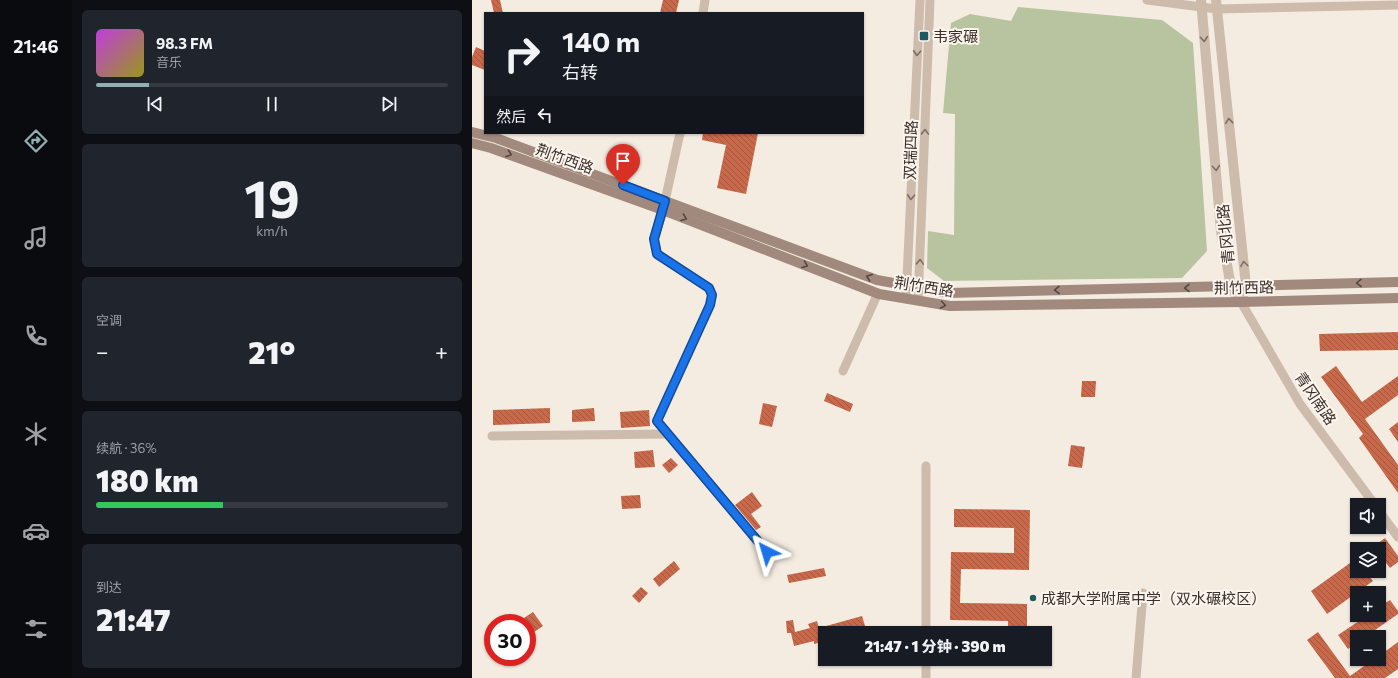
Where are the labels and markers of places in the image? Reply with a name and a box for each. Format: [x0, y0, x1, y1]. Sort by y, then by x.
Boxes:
place label: 韦家碾 [933, 27, 978, 45]
marker: 韦家碾 [918, 30, 930, 42]
pin [606, 144, 640, 185]
place label: 成都大学附属中学（双水碾校区） [1041, 589, 1266, 607]
marker: 成都大学附属中学（双水碾校区） [1028, 593, 1038, 603]

